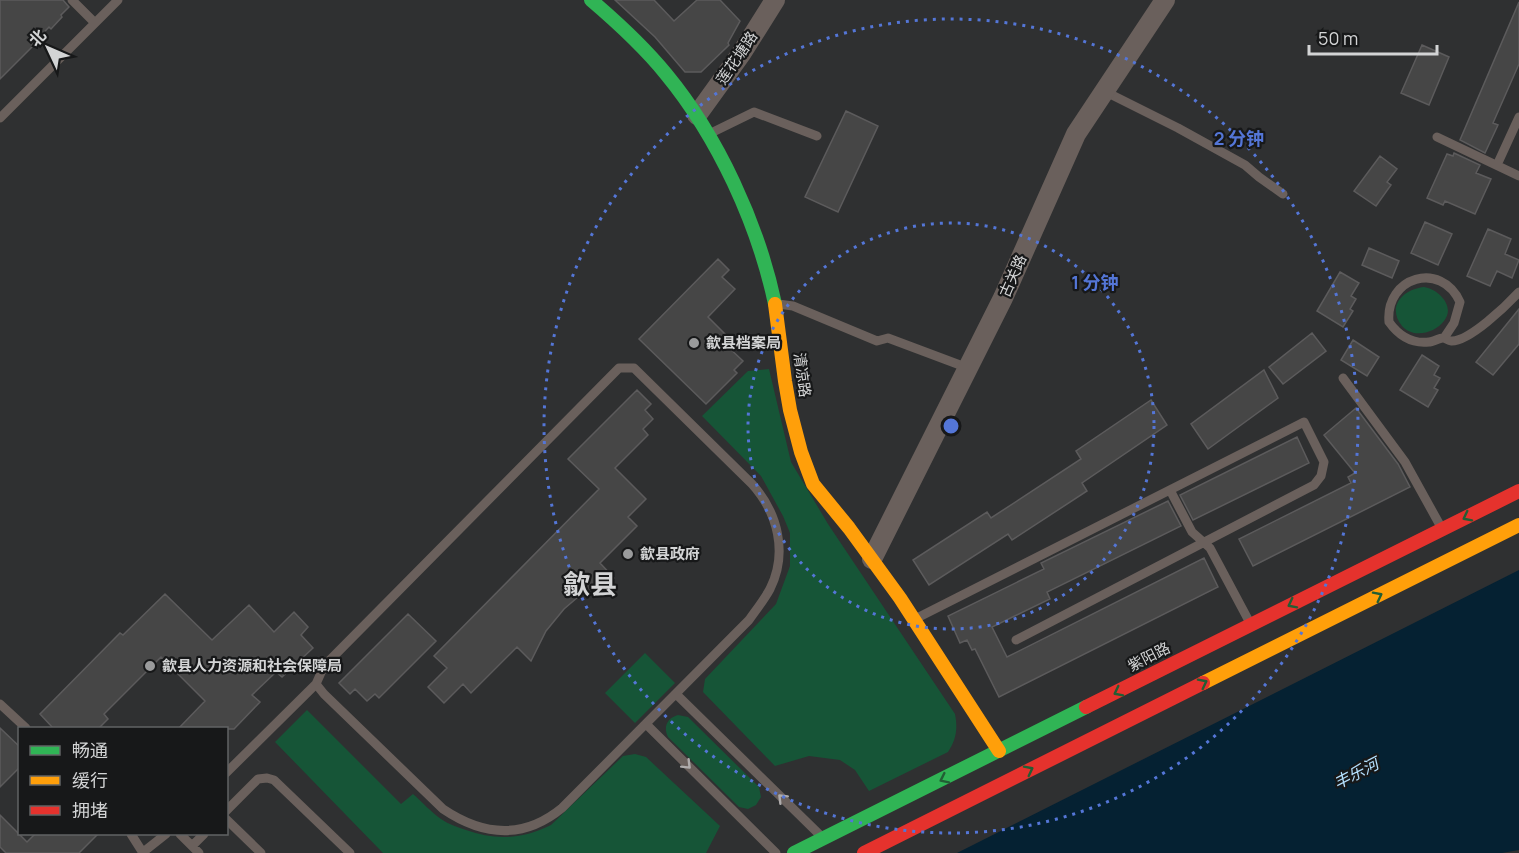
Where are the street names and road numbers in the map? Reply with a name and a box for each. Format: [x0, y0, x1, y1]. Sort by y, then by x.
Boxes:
street label: 莲花塘路 [711, 27, 762, 88]
street label: 古关路 [994, 251, 1031, 301]
street label: 清凉路 [789, 351, 816, 399]
street label: 紫阳路 [1124, 637, 1174, 676]

